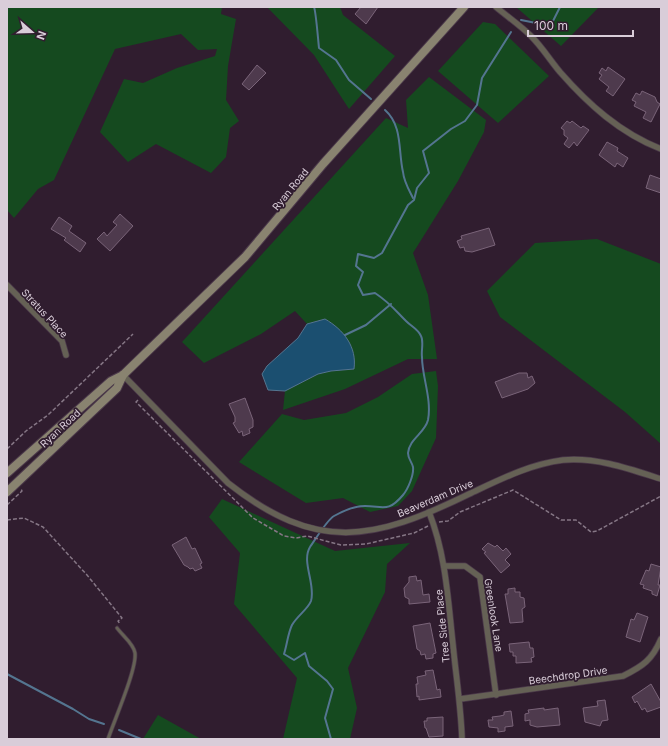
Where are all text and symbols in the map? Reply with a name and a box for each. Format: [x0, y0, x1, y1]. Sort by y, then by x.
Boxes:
north arrow [12, 12, 52, 52]
scale bar [528, 12, 633, 38]
text: 100 m [534, 18, 568, 33]
text: N [33, 29, 49, 42]
street label: Ryan Road [269, 166, 311, 212]
street label: Stratus Place [19, 286, 71, 340]
street label: Ryan Road [37, 406, 83, 450]
street label: Beaverdam Drive [395, 477, 475, 519]
street label: Greenlook Lane [482, 577, 506, 653]
street label: Tree Side Place [432, 589, 452, 663]
street label: Beechdrop Drive [528, 664, 608, 686]

